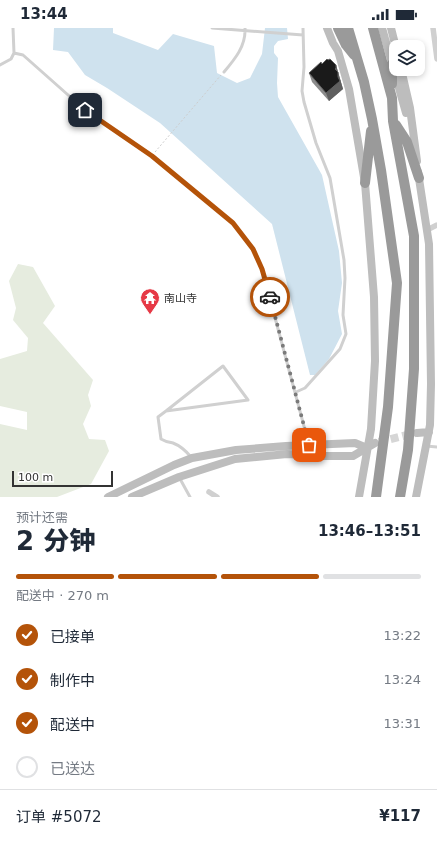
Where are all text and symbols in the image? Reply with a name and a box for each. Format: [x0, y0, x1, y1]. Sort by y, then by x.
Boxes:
text: 13:44 [20, 5, 68, 23]
map controls [389, 40, 425, 76]
button: layers [389, 40, 425, 76]
pin [68, 93, 102, 127]
icon: home [74, 99, 96, 121]
courier [250, 277, 290, 317]
icon: car [259, 286, 281, 308]
temple icon: 南山寺 [139, 287, 161, 315]
place label: 南山寺 [164, 292, 197, 305]
pin [292, 428, 326, 462]
icon: bag [298, 434, 320, 456]
scale bar [12, 469, 113, 488]
text: 100 m [18, 471, 53, 484]
text: 预计还需 [16, 510, 68, 525]
text: 13:46–13:51 [318, 522, 421, 540]
text: 2 分钟 [16, 526, 95, 556]
text: 配送中 · 270 m [16, 588, 109, 603]
icon: check [16, 624, 38, 646]
text: 已接单 [50, 628, 95, 646]
text: 13:22 [384, 628, 421, 643]
icon: check [16, 668, 38, 690]
text: 制作中 [50, 672, 95, 690]
text: 13:24 [384, 672, 421, 687]
icon: check [16, 712, 38, 734]
text: 配送中 [50, 716, 95, 734]
text: 13:31 [384, 716, 421, 731]
text: 已送达 [50, 760, 95, 778]
text: ¥117 [379, 807, 421, 825]
text: 订单 #5072 [16, 808, 102, 826]

